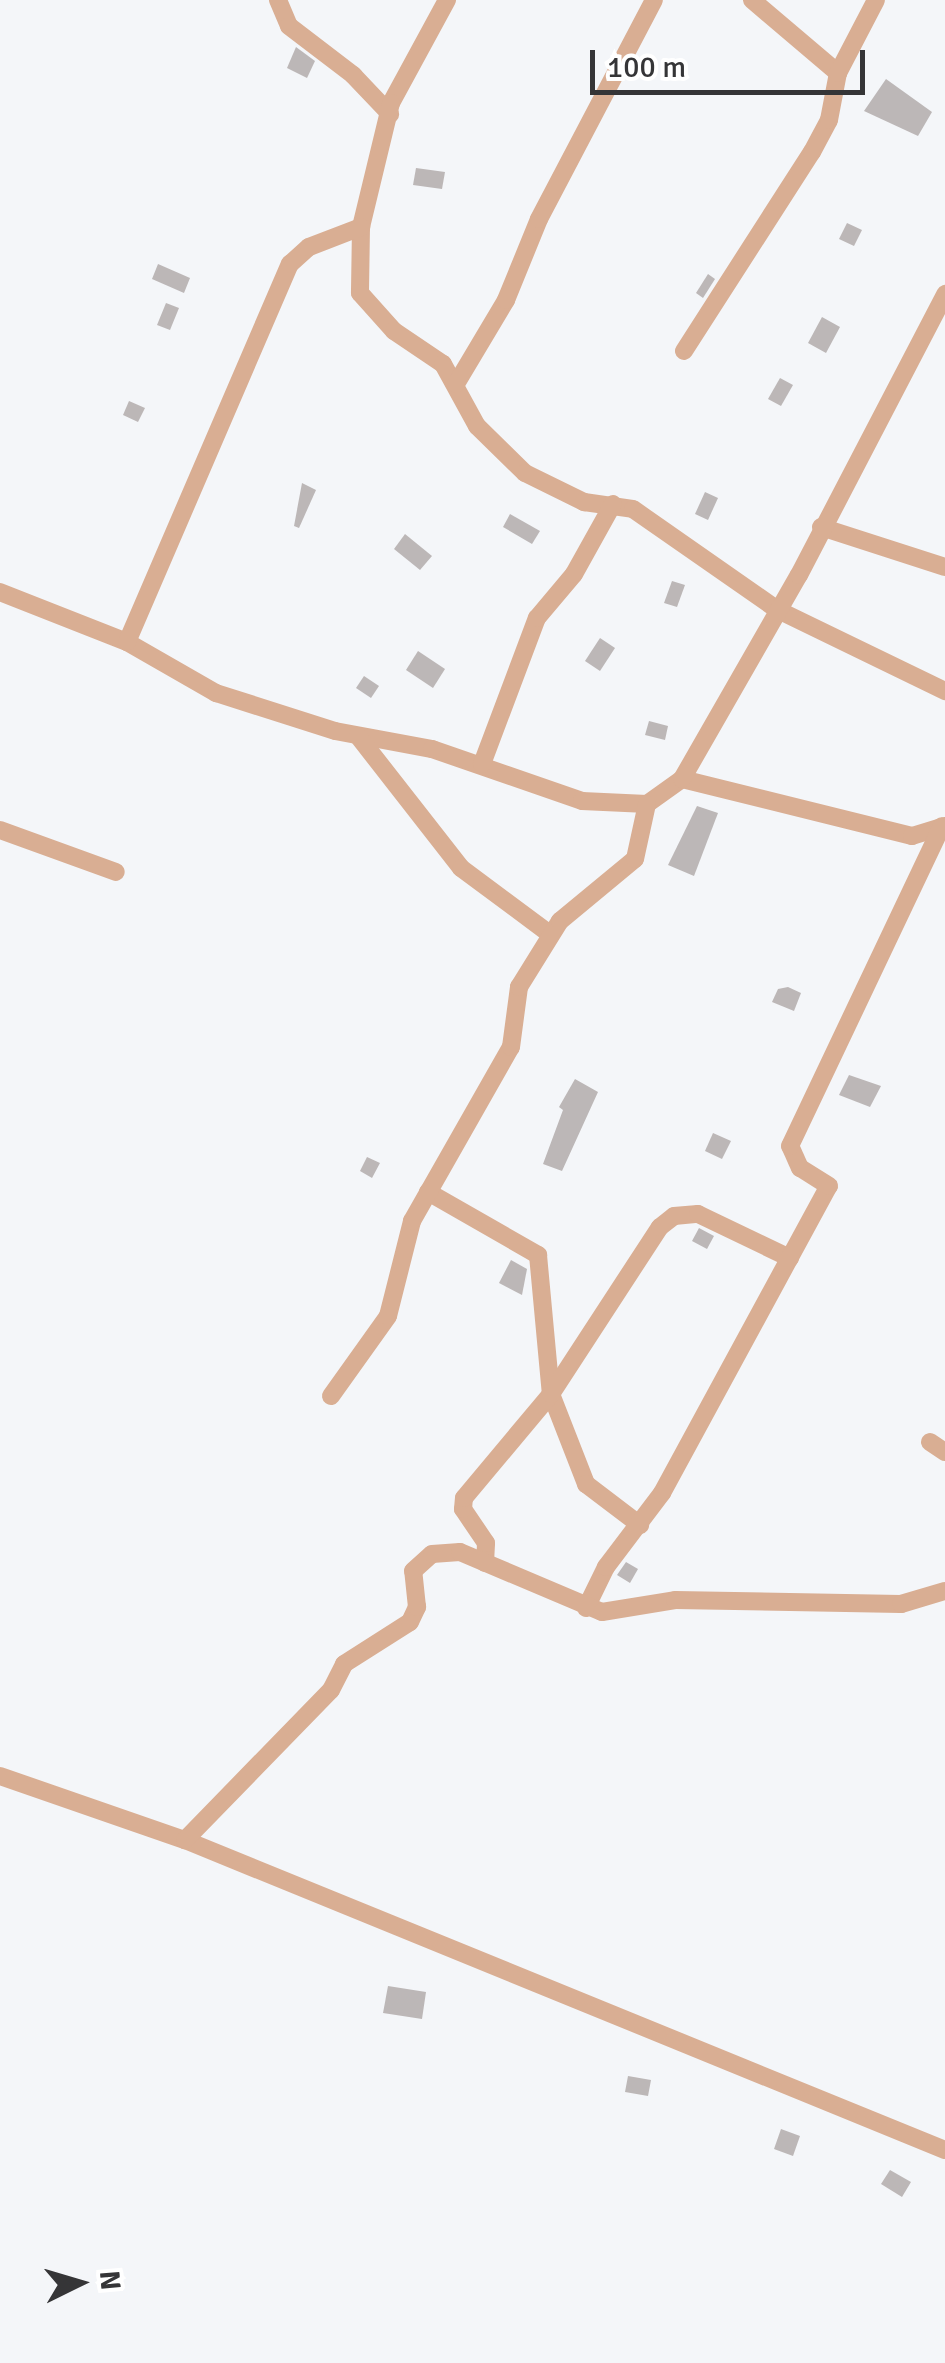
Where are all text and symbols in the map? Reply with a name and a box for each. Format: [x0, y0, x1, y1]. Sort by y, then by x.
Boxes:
scale bar [595, 30, 870, 92]
text: 100 m [607, 49, 686, 86]
north arrow [30, 2233, 130, 2333]
text: N [92, 2269, 128, 2292]

